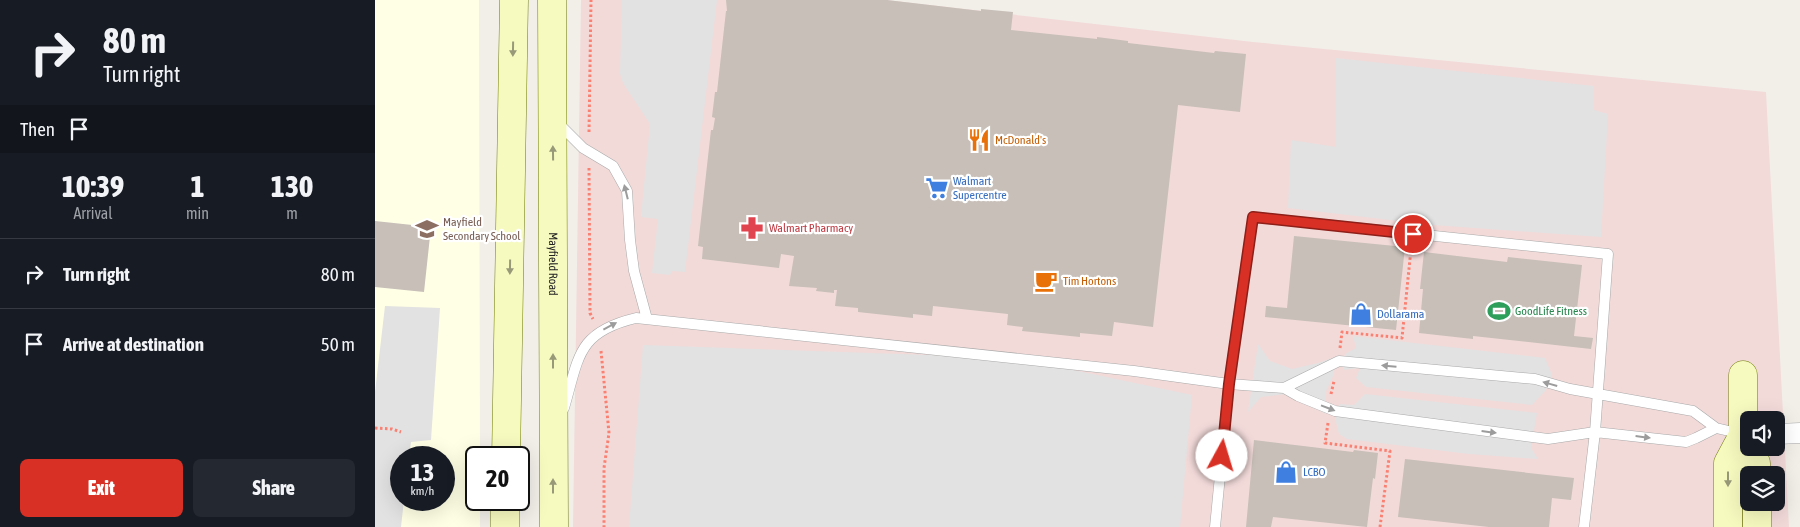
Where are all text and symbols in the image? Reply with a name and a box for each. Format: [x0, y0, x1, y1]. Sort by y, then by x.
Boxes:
icon: right [20, 20, 85, 85]
text: 80 m [103, 20, 166, 60]
one-way arrow [509, 41, 517, 57]
text: Turn right [103, 61, 180, 87]
icon: arrive [65, 115, 93, 143]
text: Then [20, 118, 55, 140]
restaurant icon: McDonald's [966, 127, 992, 153]
place label: McDonald's [995, 133, 1046, 147]
one-way arrow [549, 145, 557, 161]
text: 10:39 [62, 169, 124, 203]
text: 1 [190, 169, 205, 203]
text: 130 [271, 169, 313, 203]
place label: Walmart Supercentre [953, 174, 1007, 202]
supermarket icon: Walmart Supercentre [924, 175, 950, 201]
one-way arrow [622, 185, 630, 200]
text: Arrival [73, 204, 113, 222]
text: min [186, 204, 209, 222]
text: m [286, 204, 298, 222]
pin [1392, 213, 1434, 255]
place label: Mayfield Secondary School [443, 215, 521, 243]
pharmacy icon: Walmart Pharmacy [739, 215, 765, 241]
school or university icon: Mayfield Secondary School [414, 216, 440, 242]
icon: arrive [1399, 220, 1427, 248]
place label: Walmart Pharmacy [769, 221, 853, 235]
street label: Mayfield Road [546, 232, 560, 296]
one-way arrow [506, 259, 514, 275]
icon: right [20, 260, 48, 288]
text: Turn right [63, 263, 130, 285]
text: 80 m [321, 263, 355, 285]
cafe icon: Tim Hortons [1033, 268, 1059, 294]
place label: Tim Hortons [1063, 274, 1116, 288]
sports icon: GoodLife Fitness [1486, 298, 1512, 324]
shop icon: Dollarama [1348, 301, 1374, 327]
place label: GoodLife Fitness [1515, 304, 1587, 318]
place label: Dollarama [1377, 307, 1424, 321]
one-way arrow [603, 322, 617, 330]
icon: arrive [20, 330, 48, 358]
text: Arrive at destination [63, 333, 204, 355]
text: 50 m [321, 333, 355, 355]
one-way arrow [549, 352, 557, 368]
one-way arrow [1381, 361, 1397, 369]
one-way arrow [1543, 379, 1558, 387]
one-way arrow [1321, 404, 1336, 412]
map controls [1740, 411, 1785, 511]
button: sound [1740, 411, 1785, 456]
one-way arrow [1481, 428, 1497, 436]
position arrow [1195, 429, 1247, 481]
one-way arrow [1635, 433, 1651, 441]
speed limit sign: 20 [465, 446, 530, 511]
text: 13 [411, 458, 434, 486]
button: Exit [20, 459, 183, 517]
button: Share [193, 459, 355, 517]
shop icon: LCBO [1273, 459, 1299, 485]
place label: LCBO [1303, 465, 1326, 479]
button: layers [1740, 466, 1785, 511]
one-way arrow [1724, 471, 1732, 487]
one-way arrow [549, 477, 557, 493]
text: km/h [411, 484, 434, 498]

